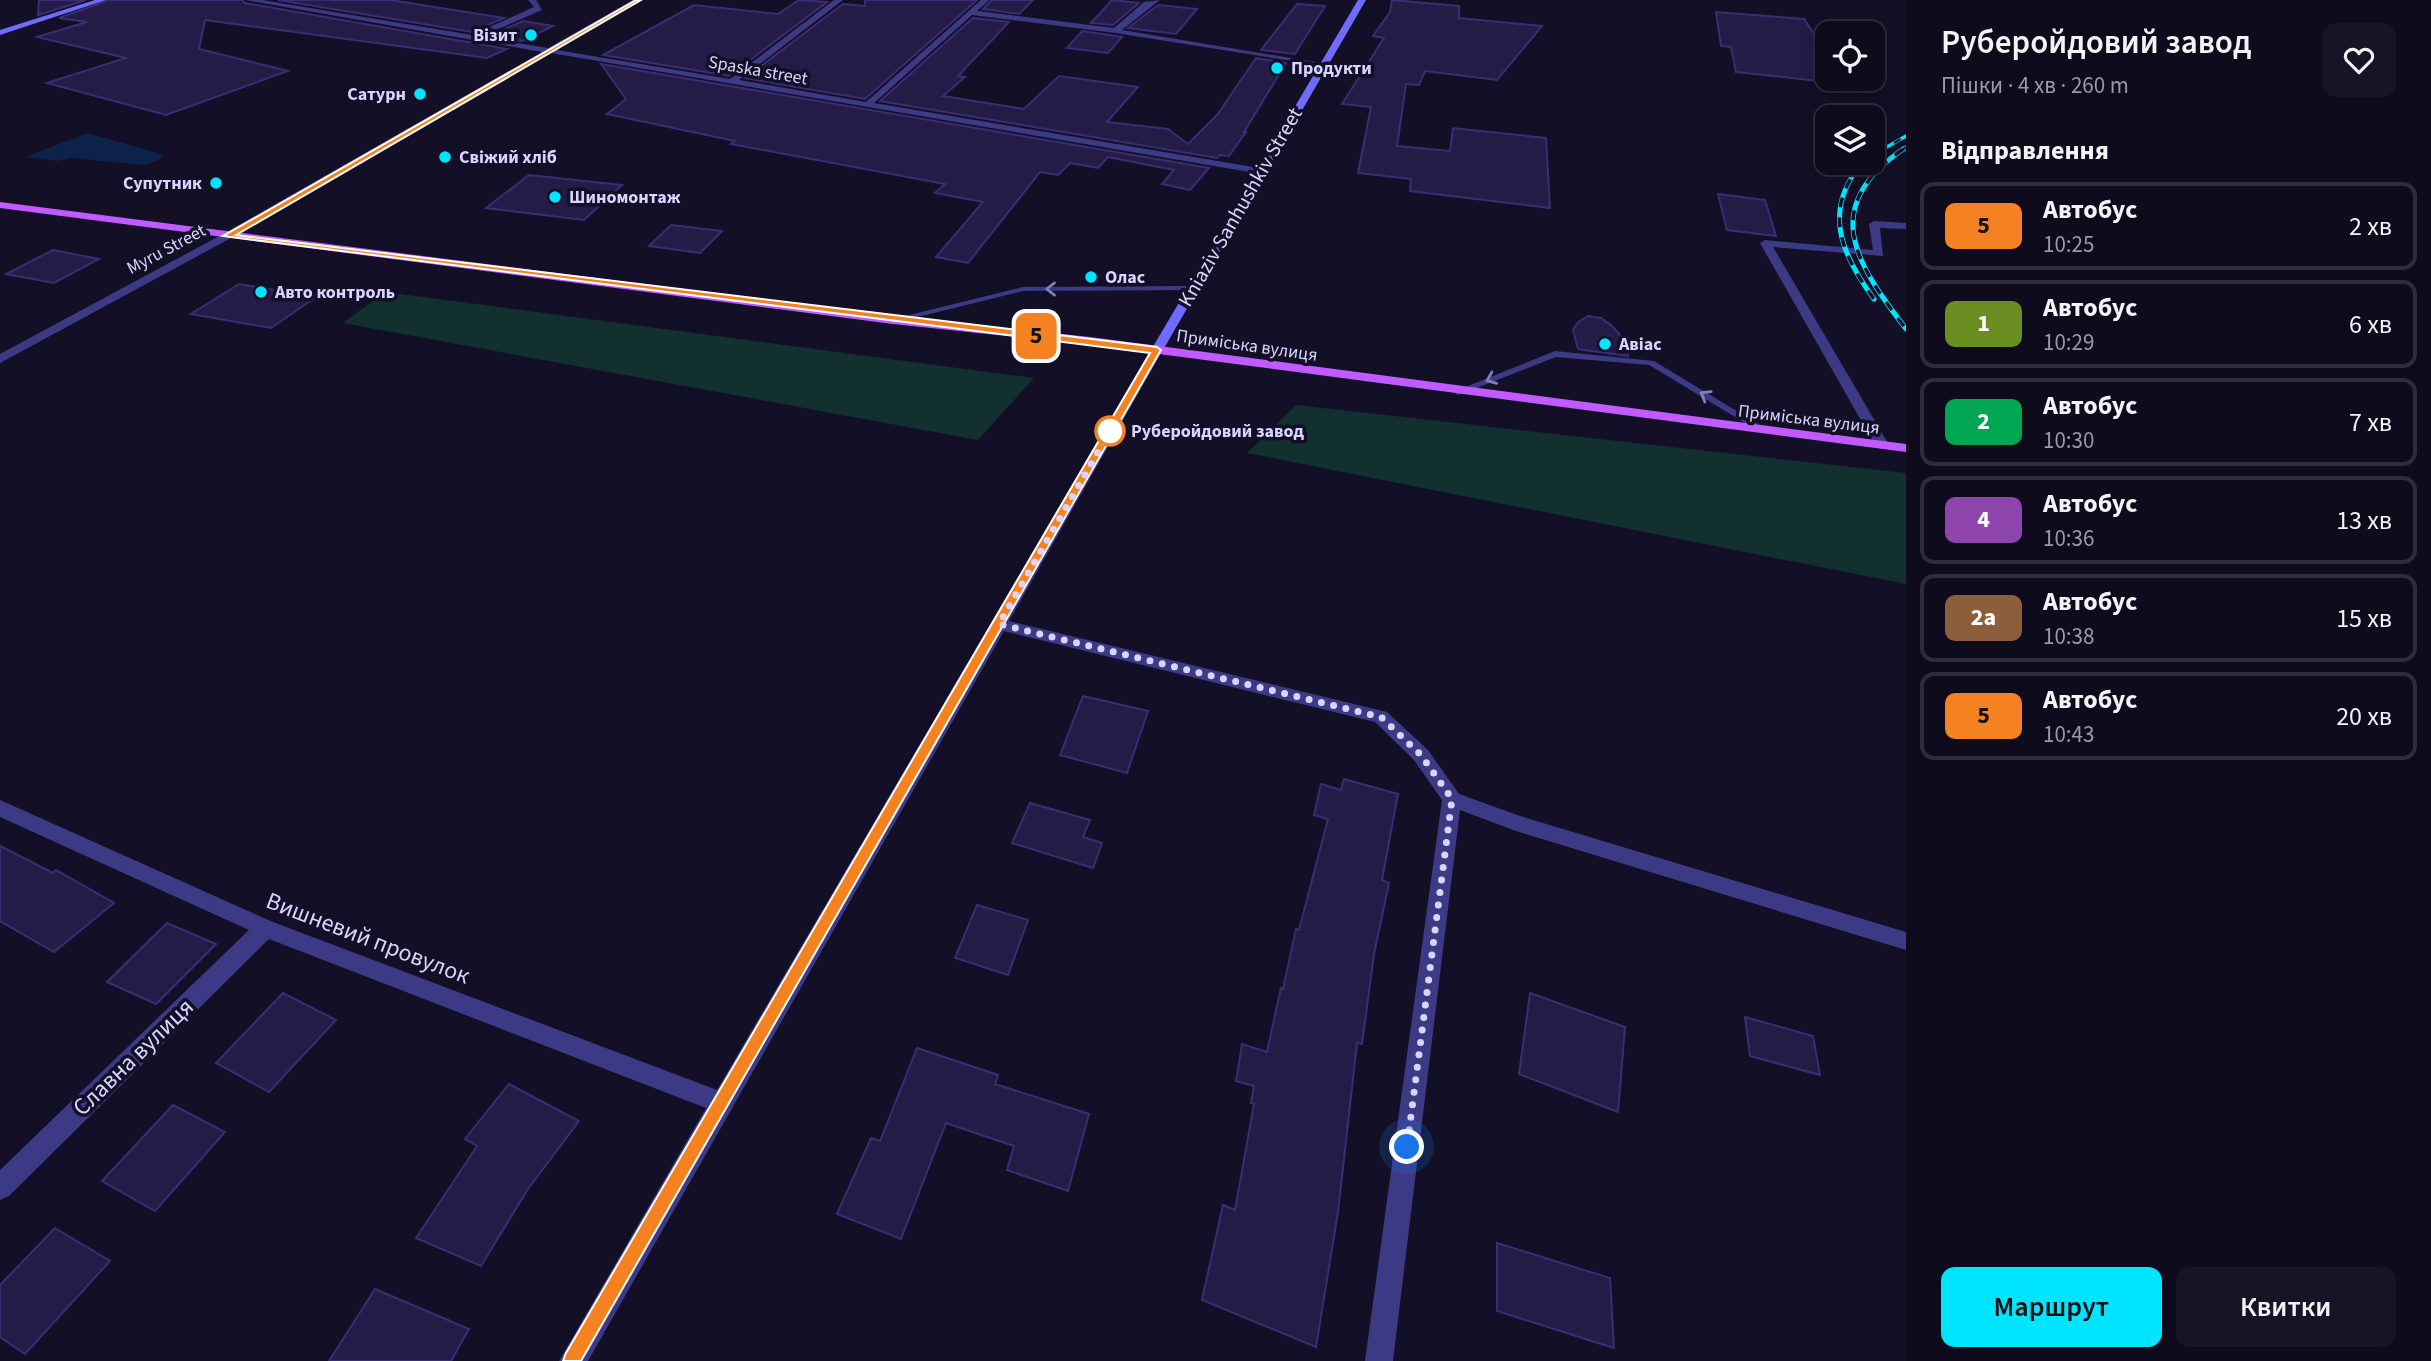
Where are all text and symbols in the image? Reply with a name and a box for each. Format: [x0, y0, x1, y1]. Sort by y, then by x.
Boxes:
text: Руберойдовий завод [1941, 19, 2251, 66]
map controls [1815, 21, 1885, 175]
button: locate [1815, 21, 1885, 91]
place label: Візит [473, 23, 517, 48]
button: heart [2322, 23, 2396, 97]
marker: Візит [523, 27, 539, 43]
street label: Spaska street [706, 49, 810, 92]
place label: Продукти [1291, 56, 1372, 81]
marker: Продукти [1269, 60, 1285, 76]
text: Пішки · 4 хв · 260 m [1941, 69, 2129, 102]
place label: Сатурн [347, 82, 406, 107]
marker: Сатурн [412, 86, 428, 102]
street label: Kniaziv Sanhushkiv Street [1171, 102, 1309, 312]
button: layers [1815, 105, 1885, 175]
text: Відправлення [1941, 132, 2109, 169]
place label: Свіжий хліб [459, 145, 557, 170]
marker: Свіжий хліб [437, 149, 453, 165]
place label: Супутник [123, 171, 202, 196]
marker: Супутник [208, 175, 224, 191]
place label: Шиномонтаж [569, 185, 681, 210]
marker: Шиномонтаж [547, 189, 563, 205]
text: Автобус [2043, 191, 2137, 228]
text: 5 [1977, 208, 1990, 243]
text: 2 хв [2349, 208, 2392, 245]
street label: Myru Street [122, 218, 210, 281]
text: 10:25 [2043, 228, 2094, 261]
place label: Олас [1105, 265, 1146, 290]
marker: Олас [1083, 269, 1099, 285]
place label: Авто контроль [274, 280, 395, 305]
one-way arrow [1045, 281, 1056, 297]
marker: Авто контроль [253, 284, 269, 300]
text: Автобус [2043, 289, 2137, 326]
text: 1 [1977, 306, 1990, 341]
text: 6 хв [2349, 306, 2392, 343]
line badge: 5 [1013, 313, 1059, 359]
text: 5 [1030, 318, 1042, 353]
street label: Приміська вулиця [1175, 323, 1319, 368]
text: 10:29 [2043, 326, 2094, 359]
place label: Авіас [1618, 332, 1662, 357]
marker: Авіас [1597, 336, 1613, 352]
one-way arrow [1486, 370, 1498, 384]
text: Автобус [2043, 387, 2137, 424]
one-way arrow [1699, 391, 1712, 404]
street label: Приміська вулиця [1737, 398, 1881, 441]
text: 2 [1977, 404, 1990, 439]
text: 7 хв [2349, 404, 2392, 441]
marker: Руберойдовий завод [1095, 416, 1125, 446]
place label: Руберойдовий завод [1131, 419, 1304, 444]
text: 10:30 [2043, 424, 2094, 457]
text: Автобус [2043, 485, 2137, 522]
text: 4 [1977, 502, 1990, 537]
text: 13 хв [2336, 502, 2392, 539]
text: 10:36 [2043, 522, 2094, 555]
text: Автобус [2043, 583, 2137, 620]
text: 2а [1971, 600, 1996, 635]
text: 15 хв [2336, 600, 2392, 637]
text: 10:38 [2043, 620, 2094, 653]
text: Автобус [2043, 681, 2137, 718]
text: 5 [1977, 698, 1990, 733]
text: 20 хв [2336, 698, 2392, 735]
text: 10:43 [2043, 718, 2094, 751]
street label: Вишневий провулок [261, 884, 475, 993]
street label: Славна вулиця [65, 990, 202, 1124]
your location [1389, 1129, 1424, 1164]
button: Маршрут [1941, 1267, 2162, 1347]
button: Квитки [2176, 1267, 2396, 1347]

